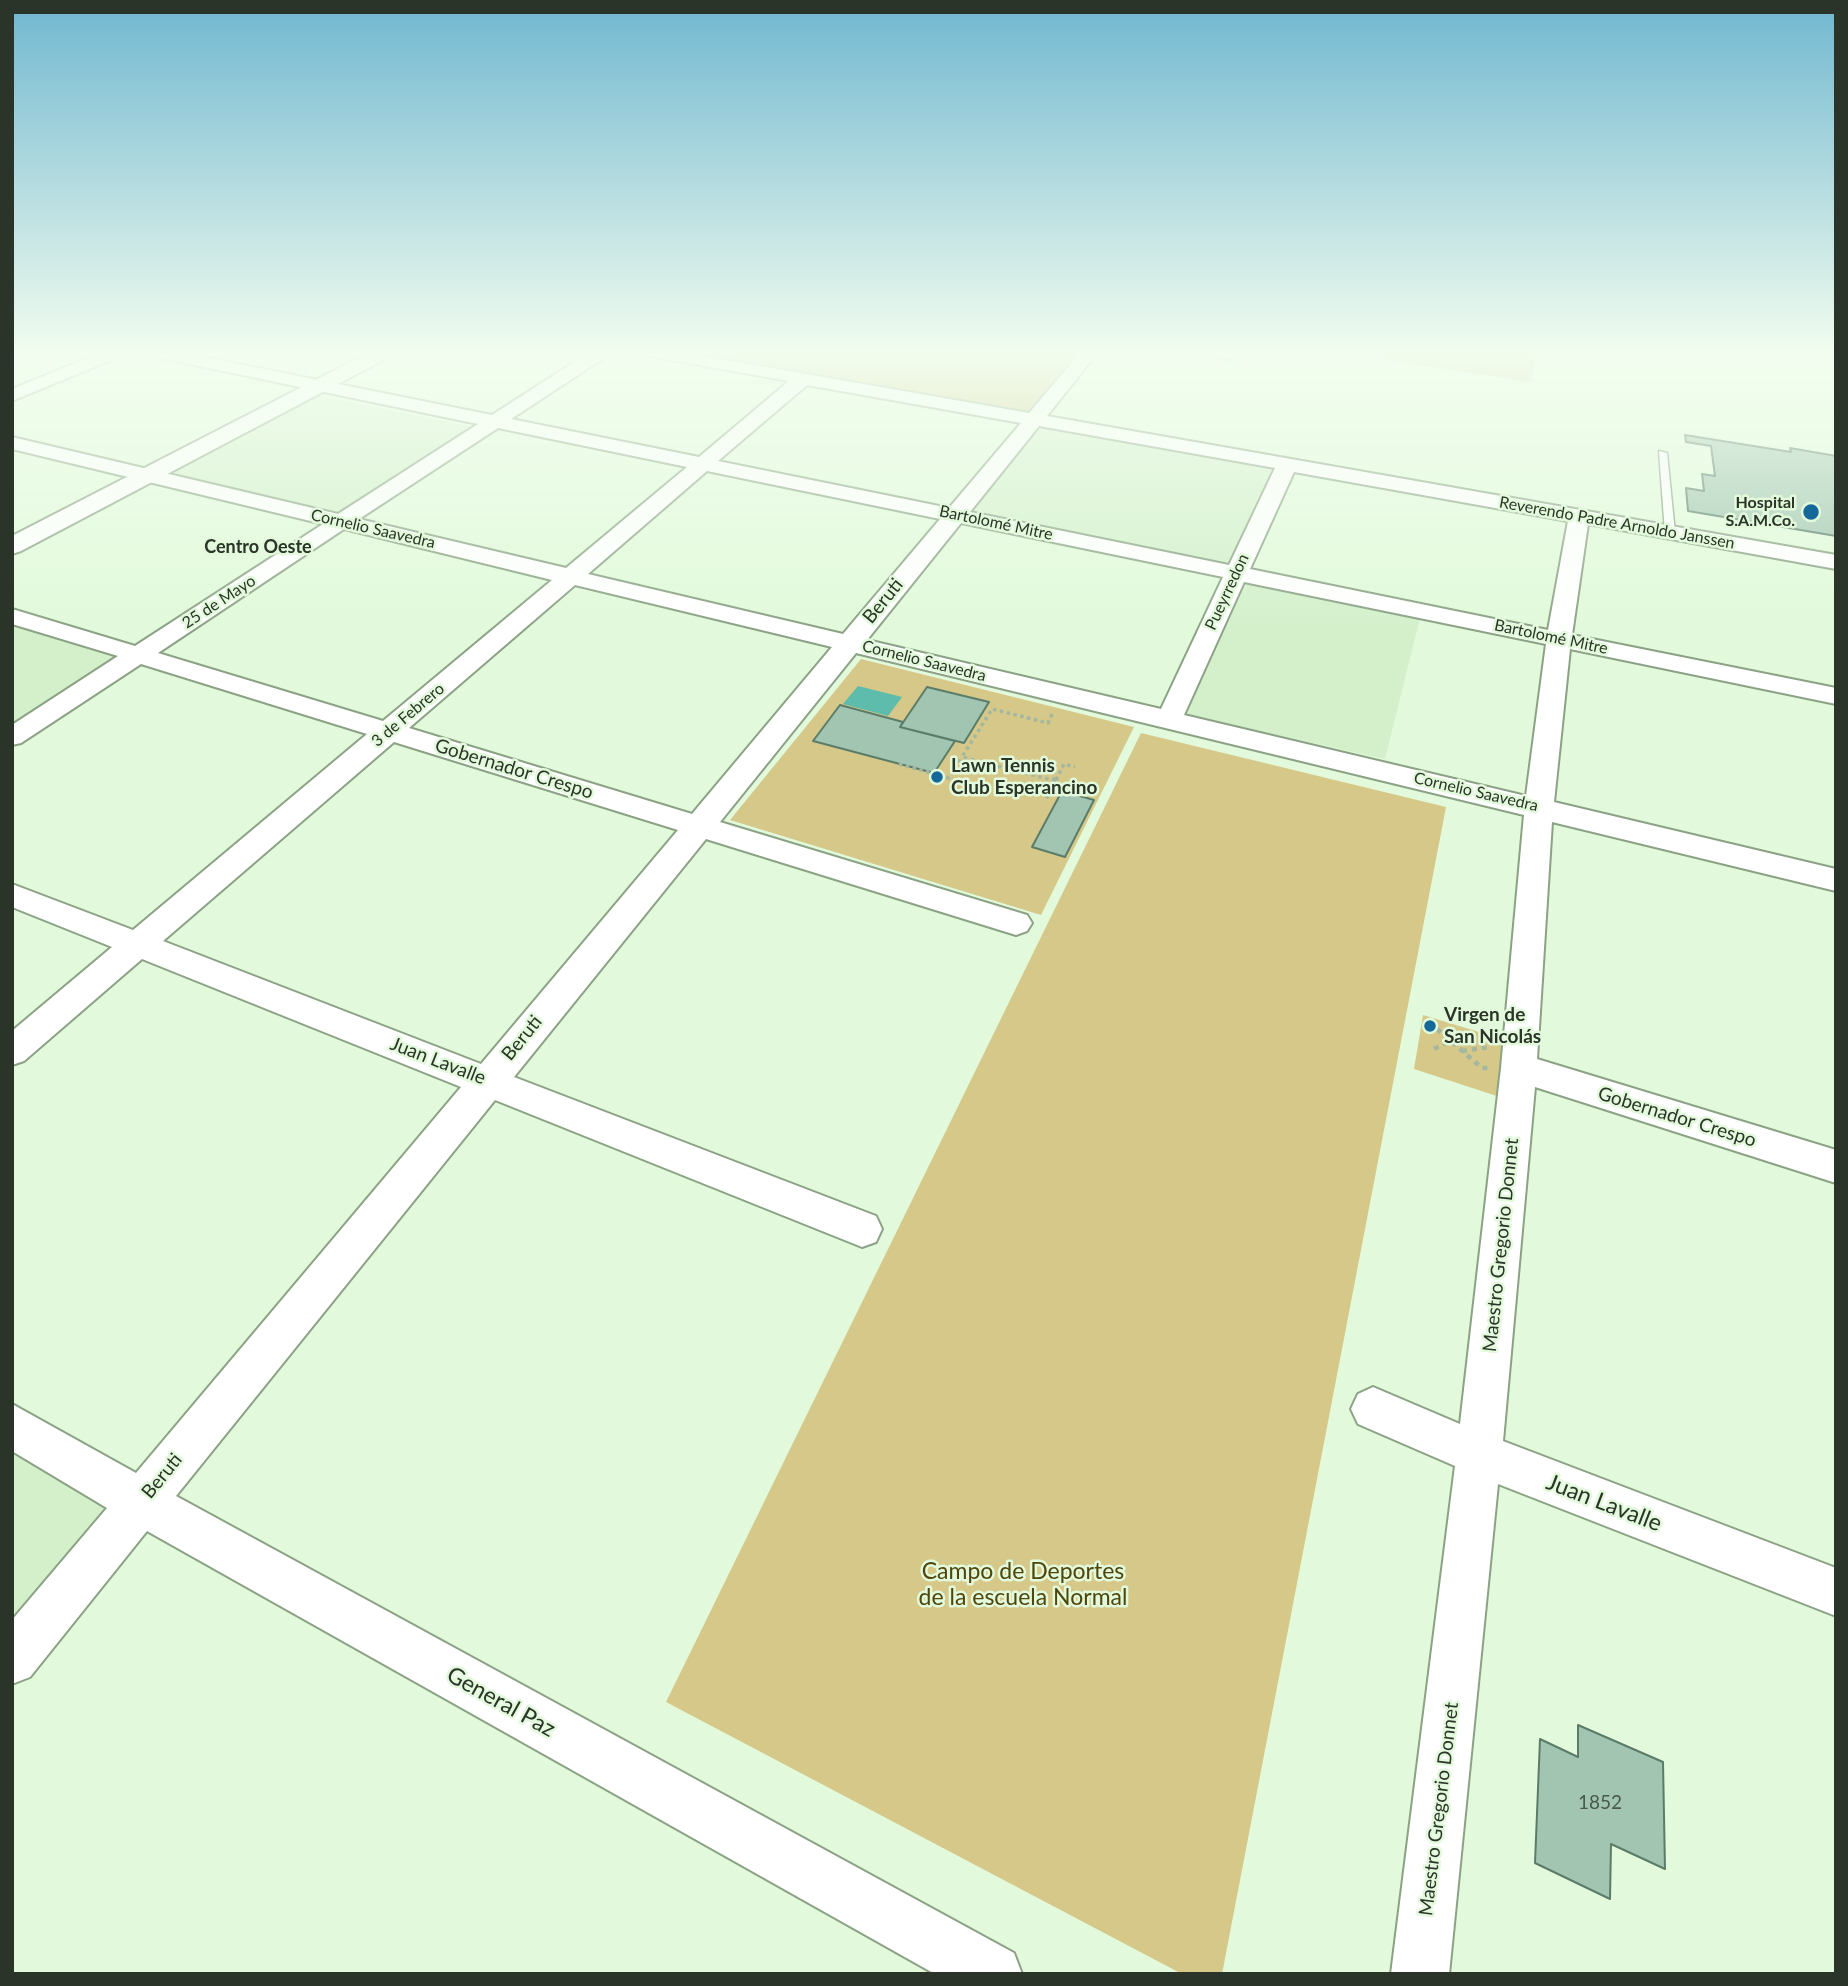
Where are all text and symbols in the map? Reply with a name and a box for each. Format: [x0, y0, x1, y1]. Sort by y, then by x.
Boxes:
street label: Reverendo Padre Arnoldo Janssen [1498, 493, 1736, 553]
place label: Hospital S.A.M.Co. [1725, 493, 1795, 531]
street label: Bartolomé Mitre [937, 502, 1055, 544]
marker: Hospital S.A.M.Co. [1801, 502, 1821, 522]
street label: Cornelio Saavedra [309, 505, 437, 553]
district label: Centro Oeste [204, 536, 312, 558]
street label: Pueyrredon [1201, 551, 1253, 633]
street label: 25 de Mayo [179, 571, 259, 633]
street label: Beruti [858, 574, 908, 628]
street label: Bartolomé Mitre [1492, 616, 1610, 658]
street label: Cornelio Saavedra [860, 636, 988, 686]
street label: 3 de Febrero [368, 679, 448, 751]
street label: Gobernador Crespo [432, 734, 596, 804]
place label: Lawn Tennis Club Esperancino [951, 755, 1097, 799]
street label: Cornelio Saavedra [1412, 768, 1540, 816]
marker: Lawn Tennis Club Esperancino [929, 769, 945, 785]
place label: Virgen de San Nicolás [1444, 1004, 1541, 1048]
street label: Beruti [497, 1011, 547, 1065]
marker: Virgen de San Nicolás [1422, 1018, 1438, 1034]
street label: Juan Lavalle [387, 1032, 489, 1090]
street label: Gobernador Crespo [1595, 1082, 1759, 1152]
street label: Maestro Gregorio Donnet [1478, 1137, 1524, 1353]
street label: Beruti [137, 1449, 187, 1503]
street label: Juan Lavalle [1542, 1468, 1666, 1538]
park label: Campo de Deportes de la escuela Normal [919, 1558, 1127, 1612]
street label: General Paz [442, 1661, 560, 1743]
street label: Maestro Gregorio Donnet [1415, 1701, 1463, 1917]
house number: 1852 [1578, 1792, 1622, 1814]

